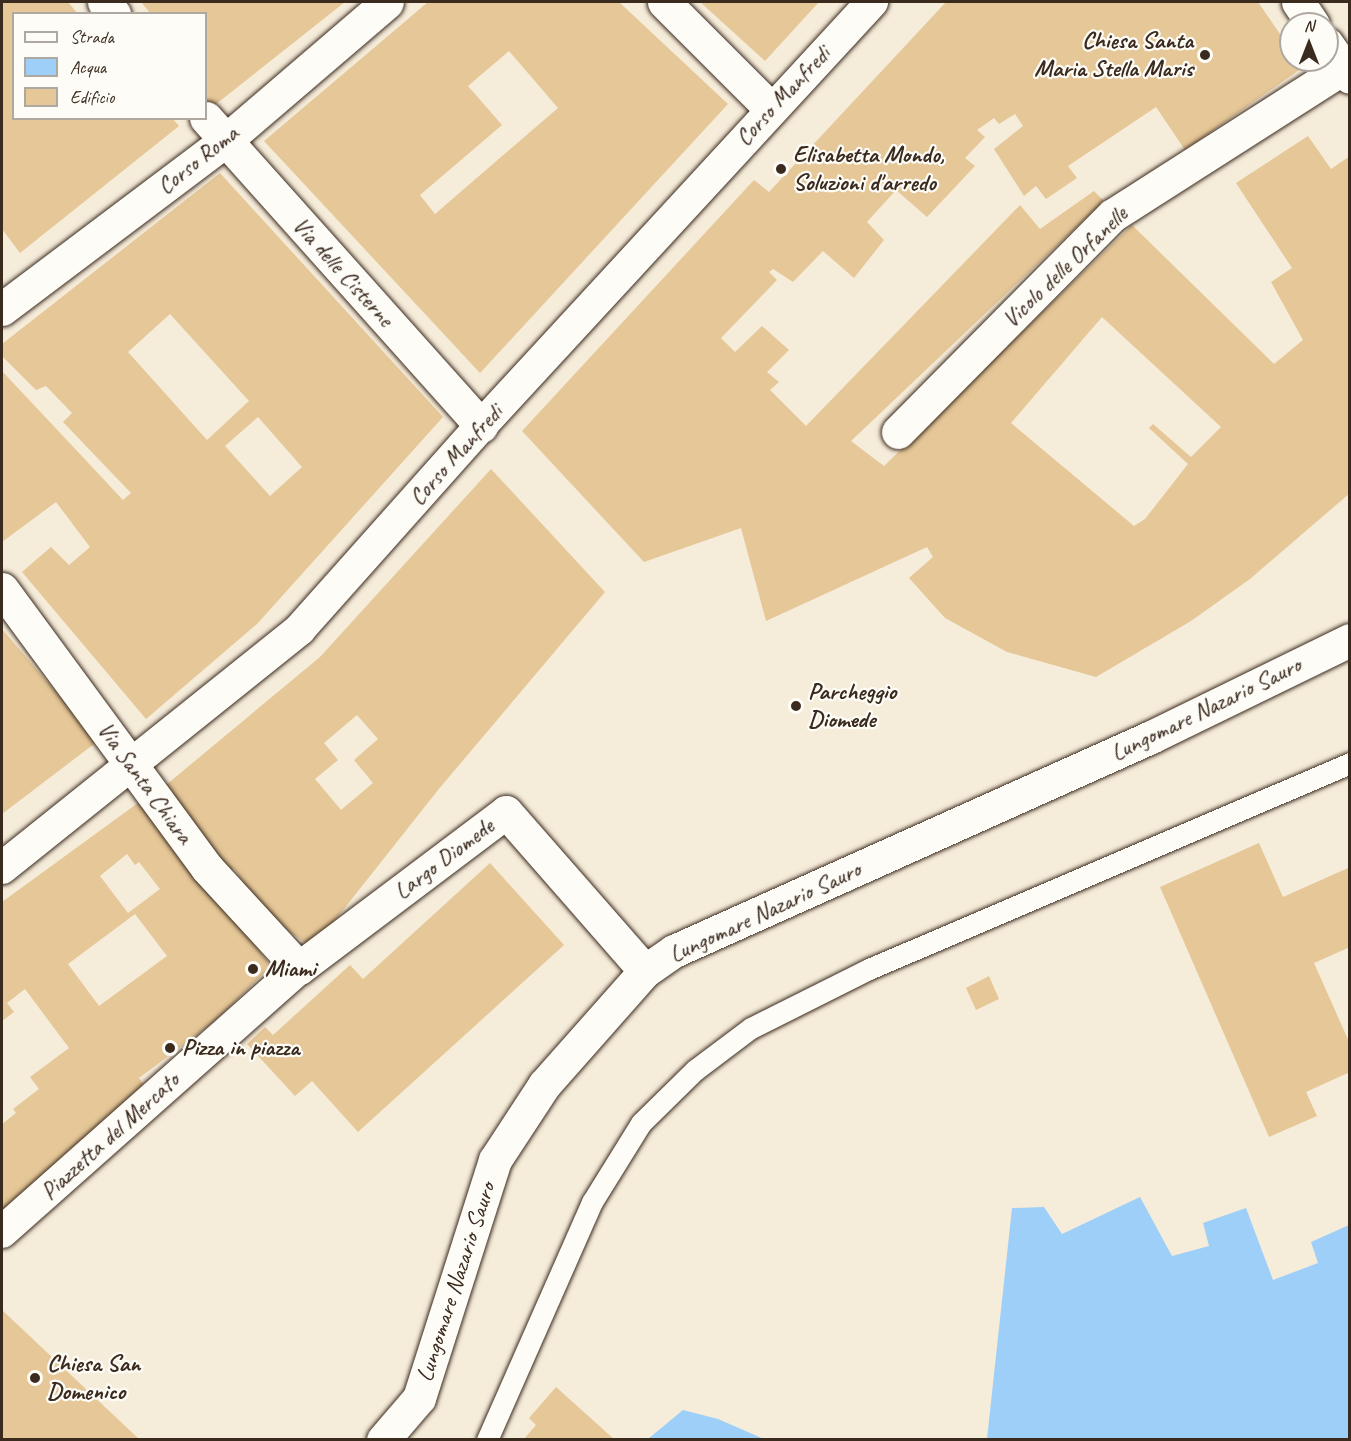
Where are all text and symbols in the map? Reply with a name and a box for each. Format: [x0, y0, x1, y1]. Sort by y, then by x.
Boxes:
legend [12, 12, 207, 120]
north arrow [1279, 12, 1339, 72]
text: N [1304, 16, 1314, 36]
text: Strada [70, 26, 114, 48]
place label: Chiesa Santa Maria Stella Maris [1033, 27, 1193, 83]
street label: Corso Manfredi [729, 40, 837, 152]
marker: Chiesa Santa Maria Stella Maris [1198, 48, 1212, 62]
text: Acqua [70, 56, 106, 78]
text: Edificio [70, 86, 114, 108]
street label: Corso Roma [152, 119, 244, 201]
place label: Elisabetta Mondo, Soluzioni d'arredo [793, 141, 944, 197]
marker: Elisabetta Mondo, Soluzioni d'arredo [774, 162, 788, 176]
street label: Vicolo delle Orfanelle [996, 200, 1134, 334]
street label: Via delle Cisterne [286, 211, 400, 333]
street label: Corso Manfredi [403, 398, 509, 512]
street label: Lungomare Nazario Sauro [1106, 650, 1306, 768]
place label: Parcheggio Diomede [808, 678, 896, 734]
marker: Parcheggio Diomede [789, 699, 803, 713]
street label: Via Santa Chiara [91, 717, 199, 849]
street label: Largo Diomede [388, 812, 500, 906]
street label: Lungomare Nazario Sauro [664, 855, 866, 969]
place label: Miami [265, 955, 316, 983]
marker: Miami [246, 962, 260, 976]
place label: Pizza in piazza [182, 1034, 299, 1062]
marker: Pizza in piazza [163, 1041, 177, 1055]
street label: Piazzetta del Mercato [35, 1066, 185, 1206]
street label: Lungomare Nazario Sauro [410, 1178, 502, 1386]
place label: Chiesa San Domenico [47, 1350, 140, 1406]
marker: Chiesa San Domenico [28, 1371, 42, 1385]

